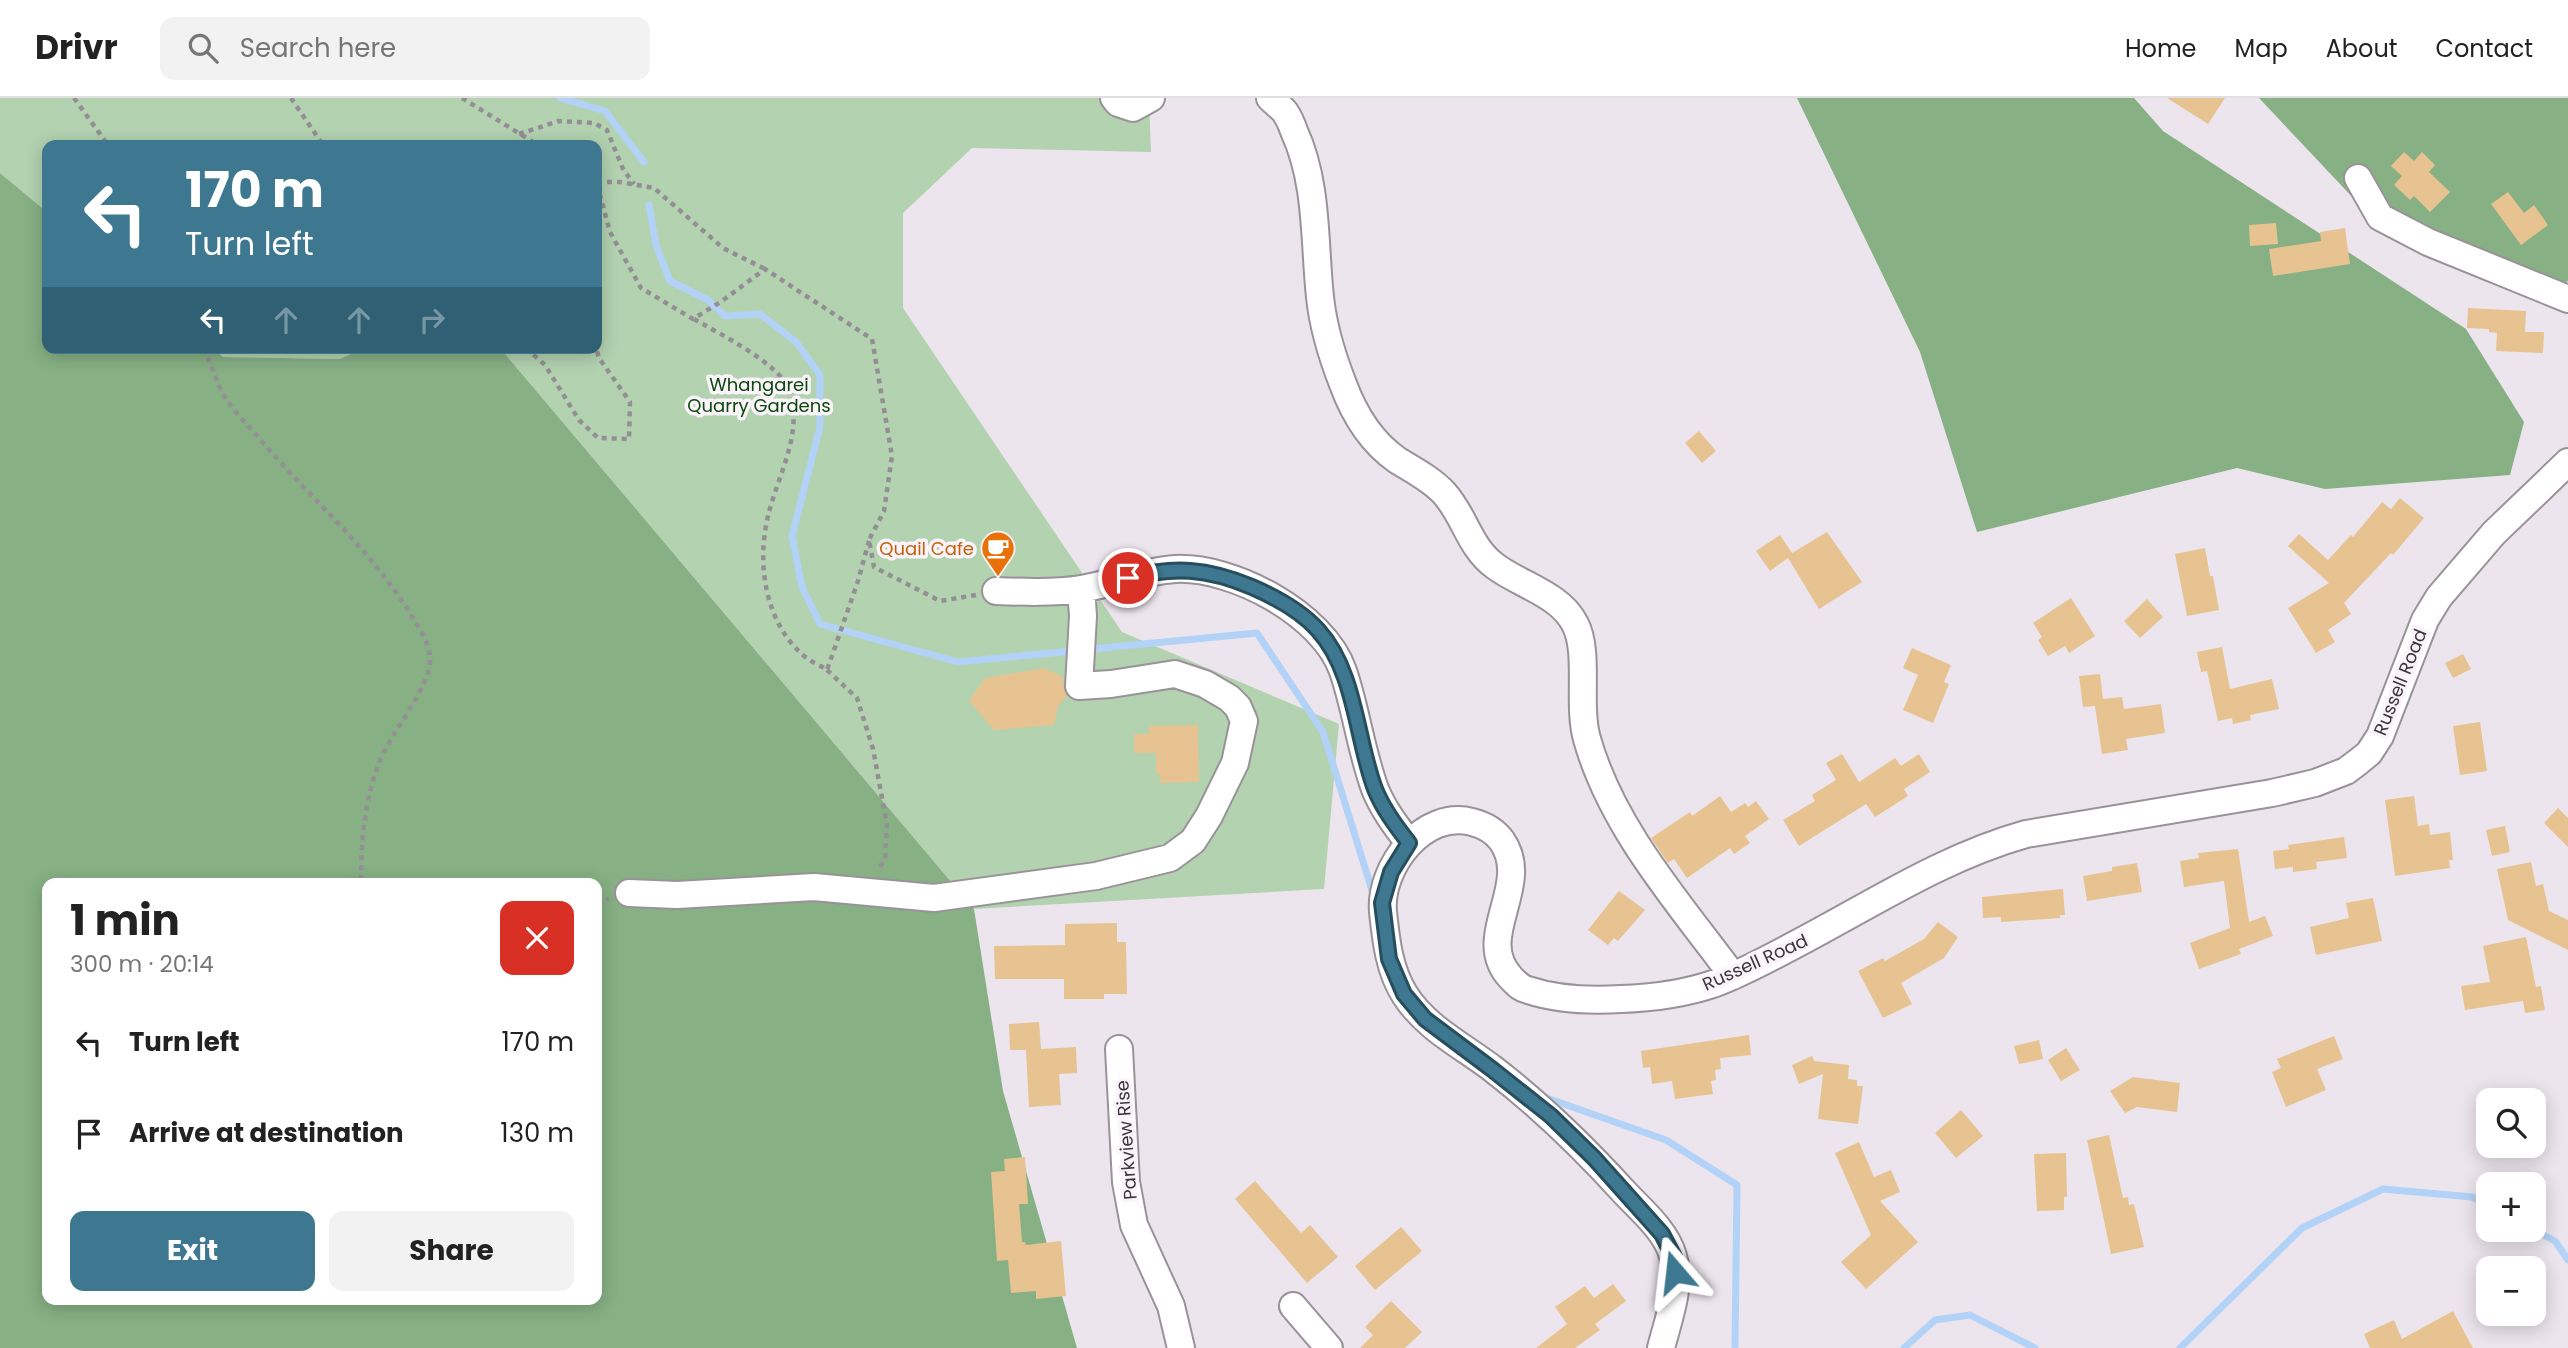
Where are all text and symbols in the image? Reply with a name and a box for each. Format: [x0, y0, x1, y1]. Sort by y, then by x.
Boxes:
search box [160, 17, 650, 80]
text: Drivr [35, 24, 118, 71]
icon: search [184, 29, 222, 67]
text: Search here [240, 30, 396, 66]
text: Home [2125, 32, 2197, 65]
text: Map [2235, 32, 2288, 65]
text: About [2326, 32, 2397, 65]
text: Contact [2435, 32, 2533, 65]
text: 170 m [185, 156, 324, 224]
icon: left [70, 168, 161, 259]
text: Turn left [185, 221, 314, 266]
icon: left [194, 301, 232, 339]
icon: ahead [267, 301, 305, 339]
icon: ahead [340, 301, 378, 339]
icon: right [413, 301, 451, 339]
park label: Whangarei Quarry Gardens [687, 372, 831, 418]
cafe icon: Quail Cafe [979, 529, 1017, 578]
place label: Quail Cafe [879, 536, 974, 561]
pin [1098, 548, 1158, 608]
icon: arrive [1109, 559, 1147, 597]
street label: Russell Road [2367, 625, 2433, 739]
text: 1 min [70, 891, 180, 950]
button: close [500, 901, 574, 975]
street label: Russell Road [1698, 928, 1812, 996]
text: 300 m · 20:14 [70, 948, 214, 980]
icon: left [70, 1024, 108, 1062]
text: Turn left [129, 1024, 240, 1060]
text: 170 m [501, 1024, 574, 1060]
street label: Parkview Rise [1109, 1079, 1143, 1201]
map controls [2476, 1088, 2546, 1326]
button: search [2476, 1088, 2546, 1158]
icon: arrive [70, 1115, 108, 1153]
text: Arrive at destination [129, 1115, 404, 1151]
text: 130 m [500, 1115, 574, 1151]
button: + [2476, 1172, 2546, 1242]
button: Exit [70, 1211, 315, 1291]
button: Share [329, 1211, 574, 1291]
position arrow [1638, 1235, 1712, 1309]
button: − [2476, 1256, 2546, 1326]

